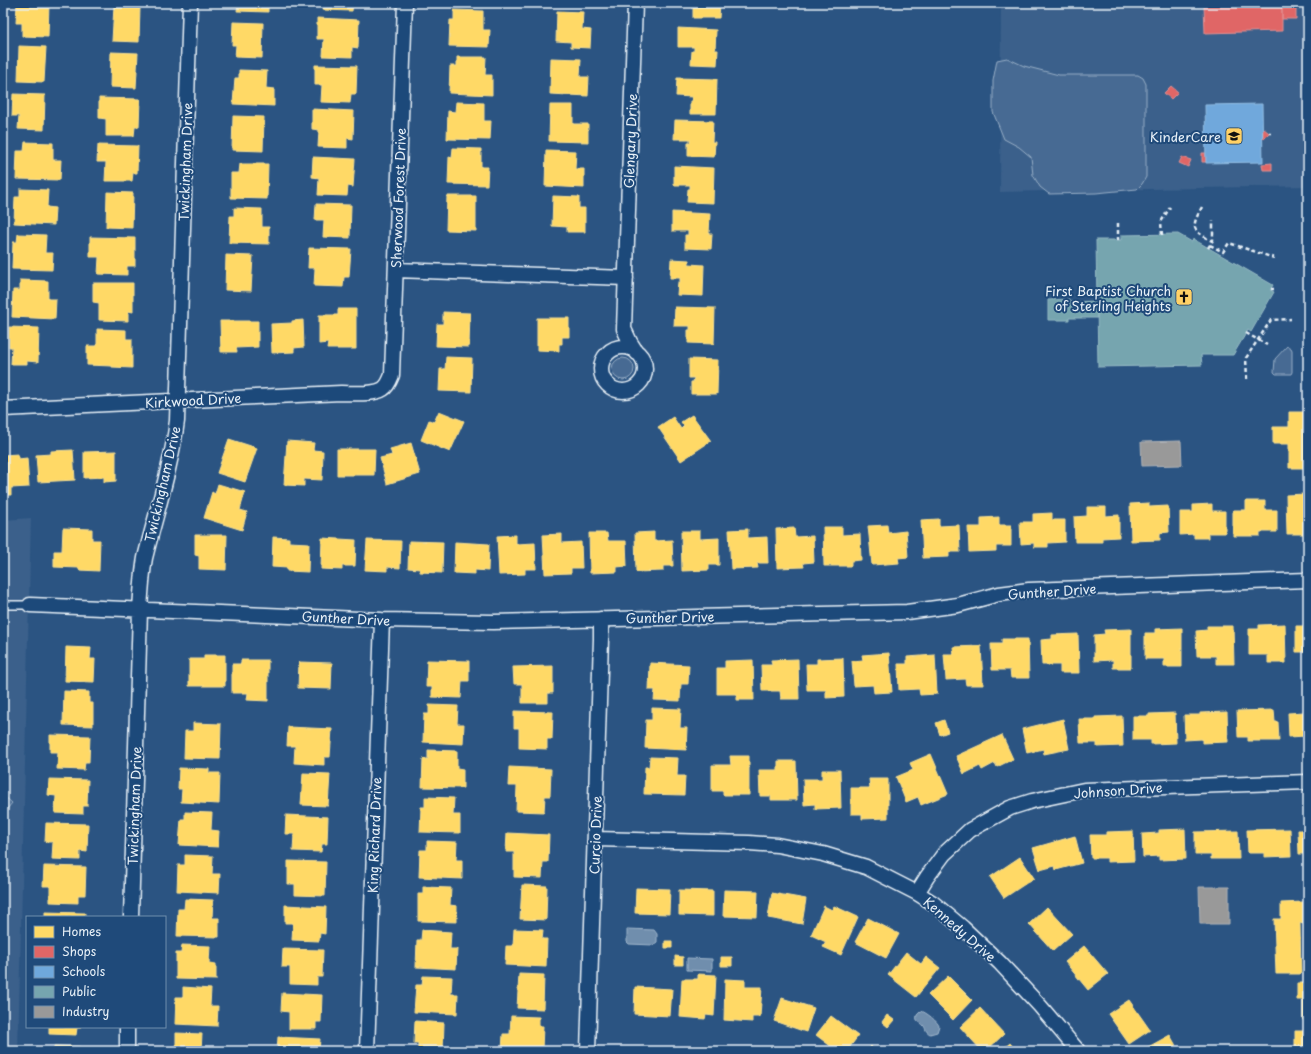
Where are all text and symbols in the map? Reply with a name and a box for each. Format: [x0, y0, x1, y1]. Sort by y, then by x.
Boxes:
street label: Glengary Drive [619, 93, 641, 189]
street label: Twickingham Drive [173, 102, 197, 222]
school or university icon: KinderCare [1224, 126, 1244, 146]
place label: KinderCare [1150, 127, 1221, 146]
street label: Sherwood Forest Drive [386, 128, 410, 268]
place label: First Baptist Church of Sterling Heights [1045, 281, 1171, 315]
church icon: First Baptist Church of Sterling Heights [1174, 287, 1194, 307]
street label: Kirkwood Drive [144, 388, 242, 412]
street label: Twickingham Drive [139, 424, 185, 544]
street label: Gunther Drive [1007, 578, 1097, 604]
street label: Gunther Drive [301, 606, 391, 630]
street label: Gunther Drive [626, 607, 715, 627]
street label: Twickingham Drive [122, 746, 146, 866]
street label: King Richard Drive [362, 777, 386, 893]
street label: Johnson Drive [1073, 777, 1163, 803]
street label: Curcio Drive [584, 795, 606, 875]
street label: Kennedy Drive [920, 892, 1000, 966]
legend [26, 916, 166, 1028]
text: Homes [62, 922, 101, 940]
text: Shops [62, 942, 97, 960]
text: Schools [62, 962, 106, 980]
text: Public [62, 982, 96, 1000]
text: Industry [62, 1002, 110, 1020]

